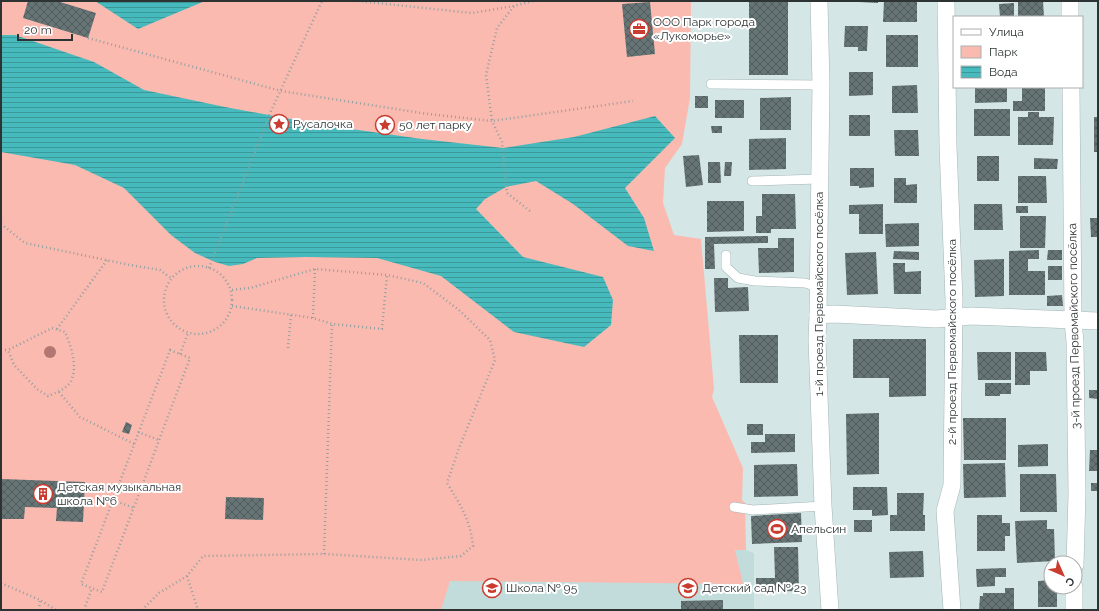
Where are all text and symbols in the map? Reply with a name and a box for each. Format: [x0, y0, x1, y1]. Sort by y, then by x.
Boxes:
place label: ООО Парк города «Лукоморье» [653, 15, 755, 43]
scale bar [18, 16, 72, 42]
legend [953, 16, 1083, 88]
office icon: ООО Парк города «Лукоморье» [628, 18, 650, 40]
text: 20 m [24, 23, 52, 37]
text: Улица [989, 25, 1024, 39]
text: Парк [989, 45, 1018, 59]
text: Вода [989, 65, 1018, 79]
place icon: Русалочка [268, 113, 290, 135]
place icon: 50 лет парку [374, 114, 396, 136]
place label: Русалочка [293, 117, 353, 131]
place label: 50 лет парку [399, 118, 473, 132]
street label: 1-й проезд Первомайского посёлка [812, 192, 826, 396]
street label: 3-й проезд Первомайского посёлка [1065, 223, 1083, 429]
street label: 2-й проезд Первомайского посёлка [945, 239, 959, 445]
place label: Детская музыкальная школа №6 [57, 480, 181, 508]
building icon: Детская музыкальная школа №6 [32, 483, 54, 505]
sports icon: Апельсин [766, 518, 788, 540]
place label: Апельсин [791, 522, 846, 536]
north arrow [1043, 555, 1083, 595]
text: С [1062, 574, 1077, 589]
school or university icon: Школа № 95 [481, 577, 503, 599]
school or university icon: Детский сад № 23 [677, 577, 699, 599]
place label: Школа № 95 [506, 581, 578, 595]
place label: Детский сад № 23 [702, 581, 806, 595]

